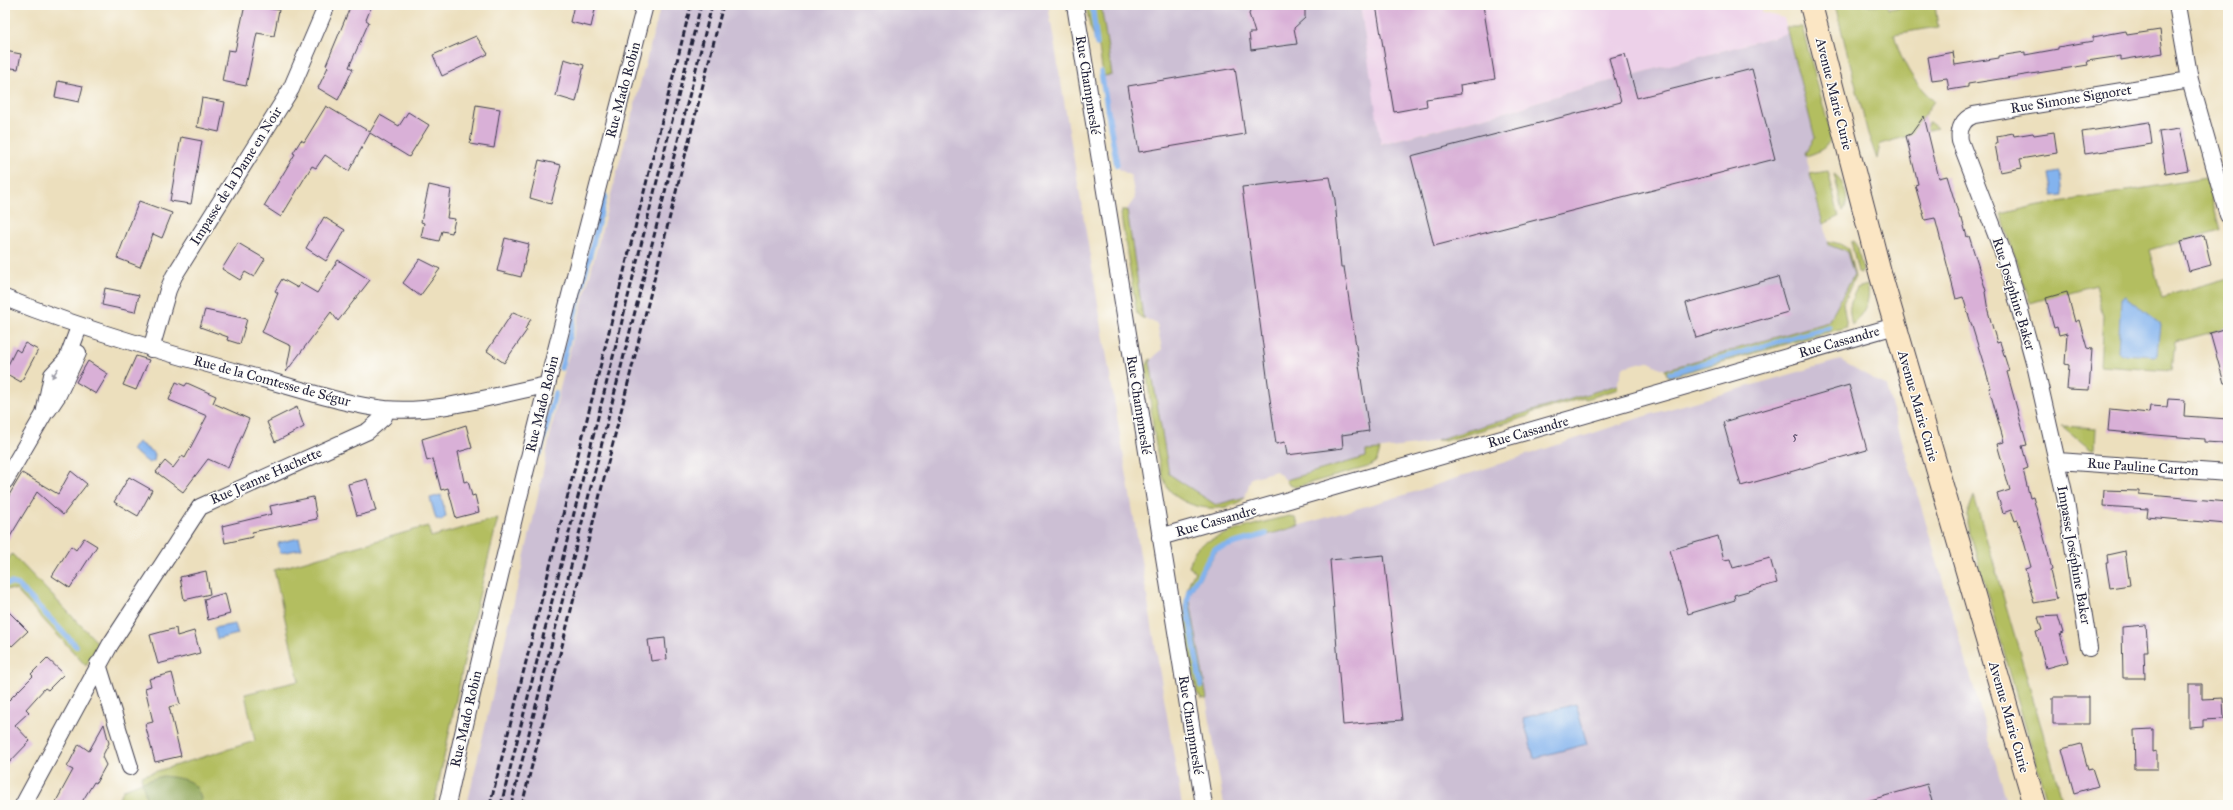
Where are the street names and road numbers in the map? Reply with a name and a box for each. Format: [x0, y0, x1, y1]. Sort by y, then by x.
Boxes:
street label: Rue Champmeslé [1072, 34, 1104, 136]
street label: Avenue Marie Curie [1812, 35, 1856, 152]
street label: Rue Mado Robin [602, 40, 644, 140]
street label: Rue Simone Signoret [2009, 81, 2133, 117]
street label: Impasse de la Dame en Noir [186, 103, 286, 248]
street label: Rue Joséphine Baker [1988, 236, 2039, 353]
street label: Rue Cassandre [1797, 322, 1881, 362]
street label: Avenue Marie Curie [1894, 347, 1942, 464]
street label: Rue de la Comtesse de Ségur [192, 352, 353, 410]
street label: Rue Mado Robin [522, 354, 562, 454]
street label: Rue Champmeslé [1123, 354, 1155, 456]
street label: Rue Cassandre [1486, 412, 1570, 452]
street label: Rue Jeanne Hachette [208, 444, 325, 509]
street label: Rue Pauline Carton [2087, 455, 2200, 479]
street label: Impasse Joséphine Baker [2052, 484, 2095, 627]
street label: Rue Cassandre [1174, 501, 1258, 541]
street label: Avenue Marie Curie [1985, 658, 2033, 775]
street label: Rue Mado Robin [447, 669, 485, 769]
street label: Rue Champmeslé [1175, 674, 1207, 776]

